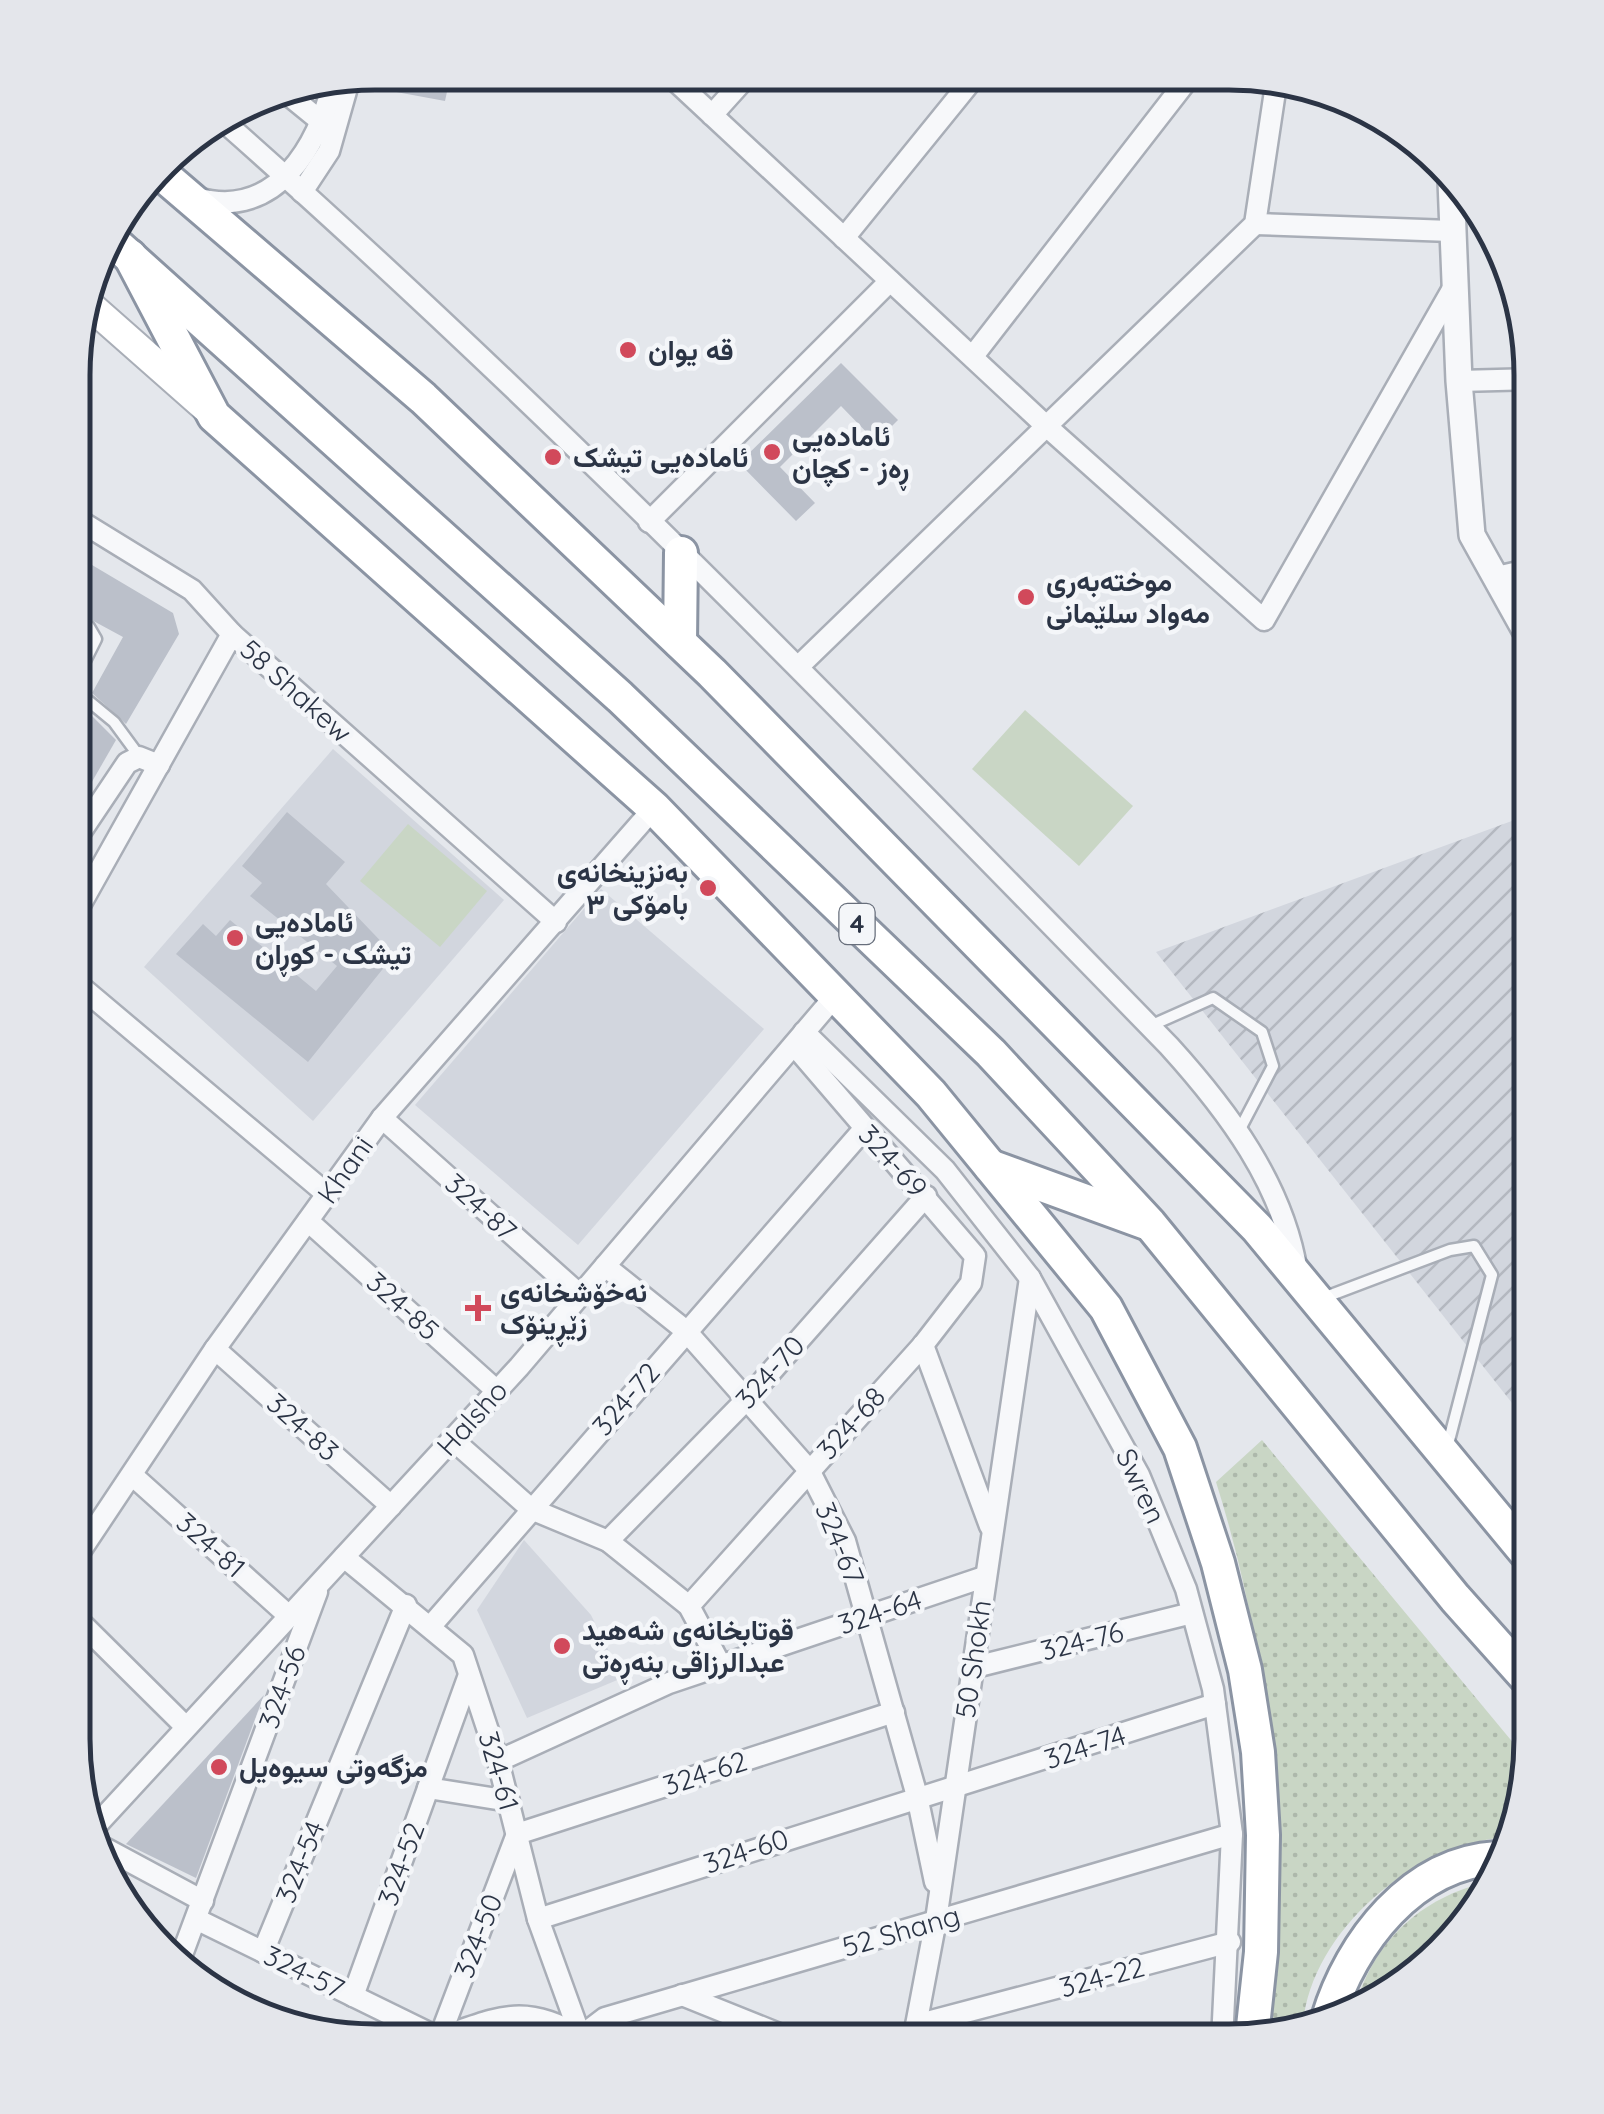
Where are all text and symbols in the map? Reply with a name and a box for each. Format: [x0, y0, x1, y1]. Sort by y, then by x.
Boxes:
place label: قه یوان [648, 332, 734, 368]
marker: قه یوان [617, 339, 639, 361]
place label: ئامادەیی ڕەز - کچان [792, 418, 909, 491]
place label: ئامادەیی تیشک [573, 439, 748, 474]
marker: ئامادەیی ڕەز - کچان [761, 441, 783, 463]
marker: ئامادەیی تیشک [542, 446, 564, 468]
place label: موختەبەری مەواد سلێمانی [1046, 563, 1210, 631]
marker: موختەبەری مەواد سلێمانی [1015, 586, 1037, 608]
street label: 58 Shakew [233, 631, 359, 750]
place label: بەنزینخانەی بامۆکی ٣ [557, 854, 688, 922]
marker: بەنزینخانەی بامۆکی ٣ [697, 877, 719, 899]
place label: ئامادەیی تیشک - کوڕان [255, 904, 412, 977]
road number: 4 [840, 904, 874, 944]
marker: ئامادەیی تیشک - کوڕان [224, 927, 246, 949]
street label: 324-69 [852, 1117, 935, 1204]
street label: Khani [309, 1129, 380, 1210]
street label: 324-87 [438, 1165, 524, 1248]
street label: 324-85 [360, 1264, 447, 1347]
place label: نەخۆشخانەی زێڕینۆک [500, 1274, 647, 1347]
marker: نەخۆشخانەی زێڕینۆک [465, 1295, 491, 1321]
street label: 324-70 [728, 1328, 812, 1416]
street label: 324-72 [584, 1355, 667, 1442]
street label: Halsho [429, 1373, 515, 1463]
street label: 324-68 [809, 1379, 892, 1466]
street label: 324-83 [260, 1385, 347, 1468]
street label: Swren [1109, 1443, 1174, 1529]
street label: 324-67 [808, 1497, 873, 1589]
street label: 324-81 [170, 1505, 253, 1585]
street label: 324-64 [834, 1582, 926, 1641]
street label: 50 Shokh [947, 1598, 998, 1720]
place label: قوتابخانەی شەهید عبدالرزاقی بنەڕەتی [582, 1612, 794, 1685]
street label: 324-76 [1037, 1613, 1127, 1668]
marker: قوتابخانەی شەهید عبدالرزاقی بنەڕەتی [551, 1635, 573, 1657]
street label: 324-56 [250, 1641, 313, 1733]
street label: 324-74 [1040, 1717, 1130, 1776]
street label: 324-61 [472, 1727, 527, 1814]
street label: 324-62 [659, 1743, 751, 1802]
place label: مزگەوتی سیوەیل [239, 1749, 428, 1785]
marker: مزگەوتی سیوەیل [208, 1756, 230, 1778]
street label: 324-54 [267, 1816, 332, 1908]
street label: 324-52 [369, 1817, 432, 1910]
street label: 324-60 [699, 1820, 793, 1881]
street label: 324-50 [446, 1889, 510, 1983]
street label: 52 Shang [838, 1897, 964, 1964]
street label: 324-57 [258, 1937, 350, 2006]
street label: 324-22 [1056, 1948, 1148, 2005]

